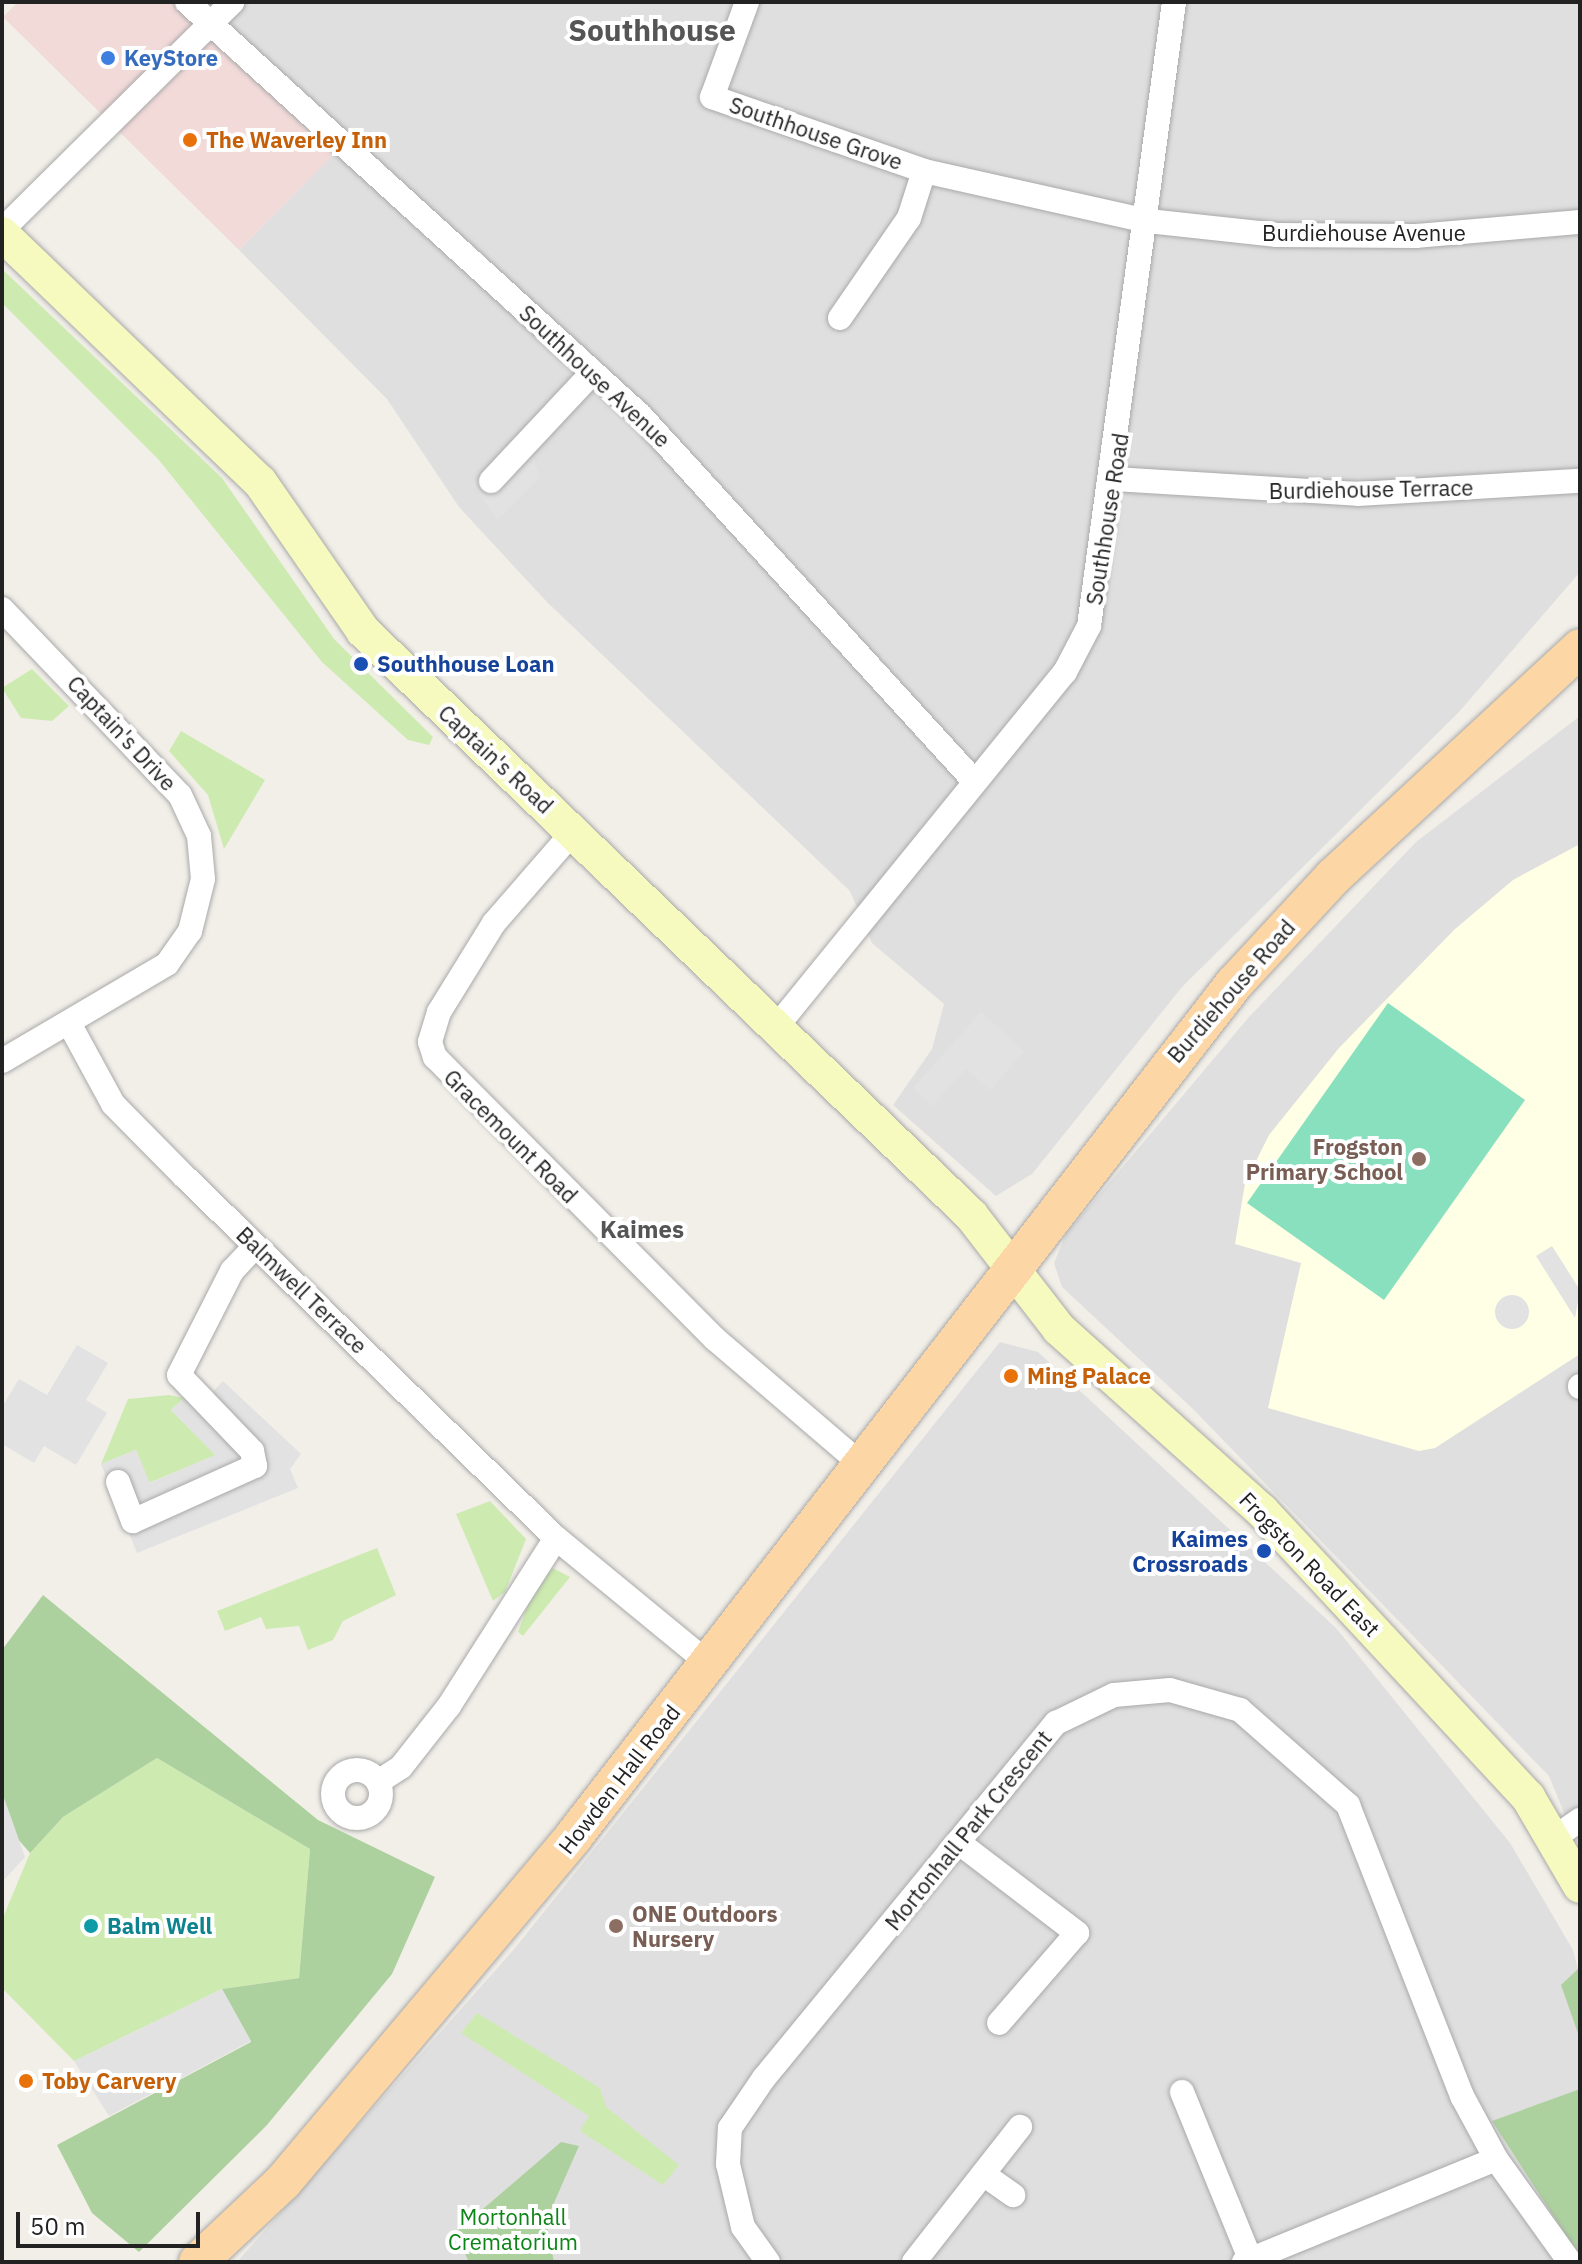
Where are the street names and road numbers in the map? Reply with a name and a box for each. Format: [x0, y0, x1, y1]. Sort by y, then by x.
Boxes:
street label: Southhouse Grove [726, 91, 906, 175]
street label: Burdiehouse Avenue [1262, 220, 1466, 246]
street label: Southhouse Avenue [514, 299, 676, 453]
street label: Southhouse Road [1080, 431, 1134, 607]
street label: Burdiehouse Terrace [1269, 474, 1473, 504]
street label: Captain's Drive [62, 670, 182, 796]
street label: Captain's Road [433, 699, 559, 819]
street label: Burdiehouse Road [1162, 914, 1300, 1068]
street label: Gracemount Road [439, 1064, 583, 1208]
street label: Balmwell Terrace [231, 1221, 373, 1359]
street label: Frogston Road East [1234, 1486, 1386, 1642]
street label: Howden Hall Road [553, 1699, 685, 1859]
street label: Mortonhall Park Crescent [879, 1725, 1057, 1935]

